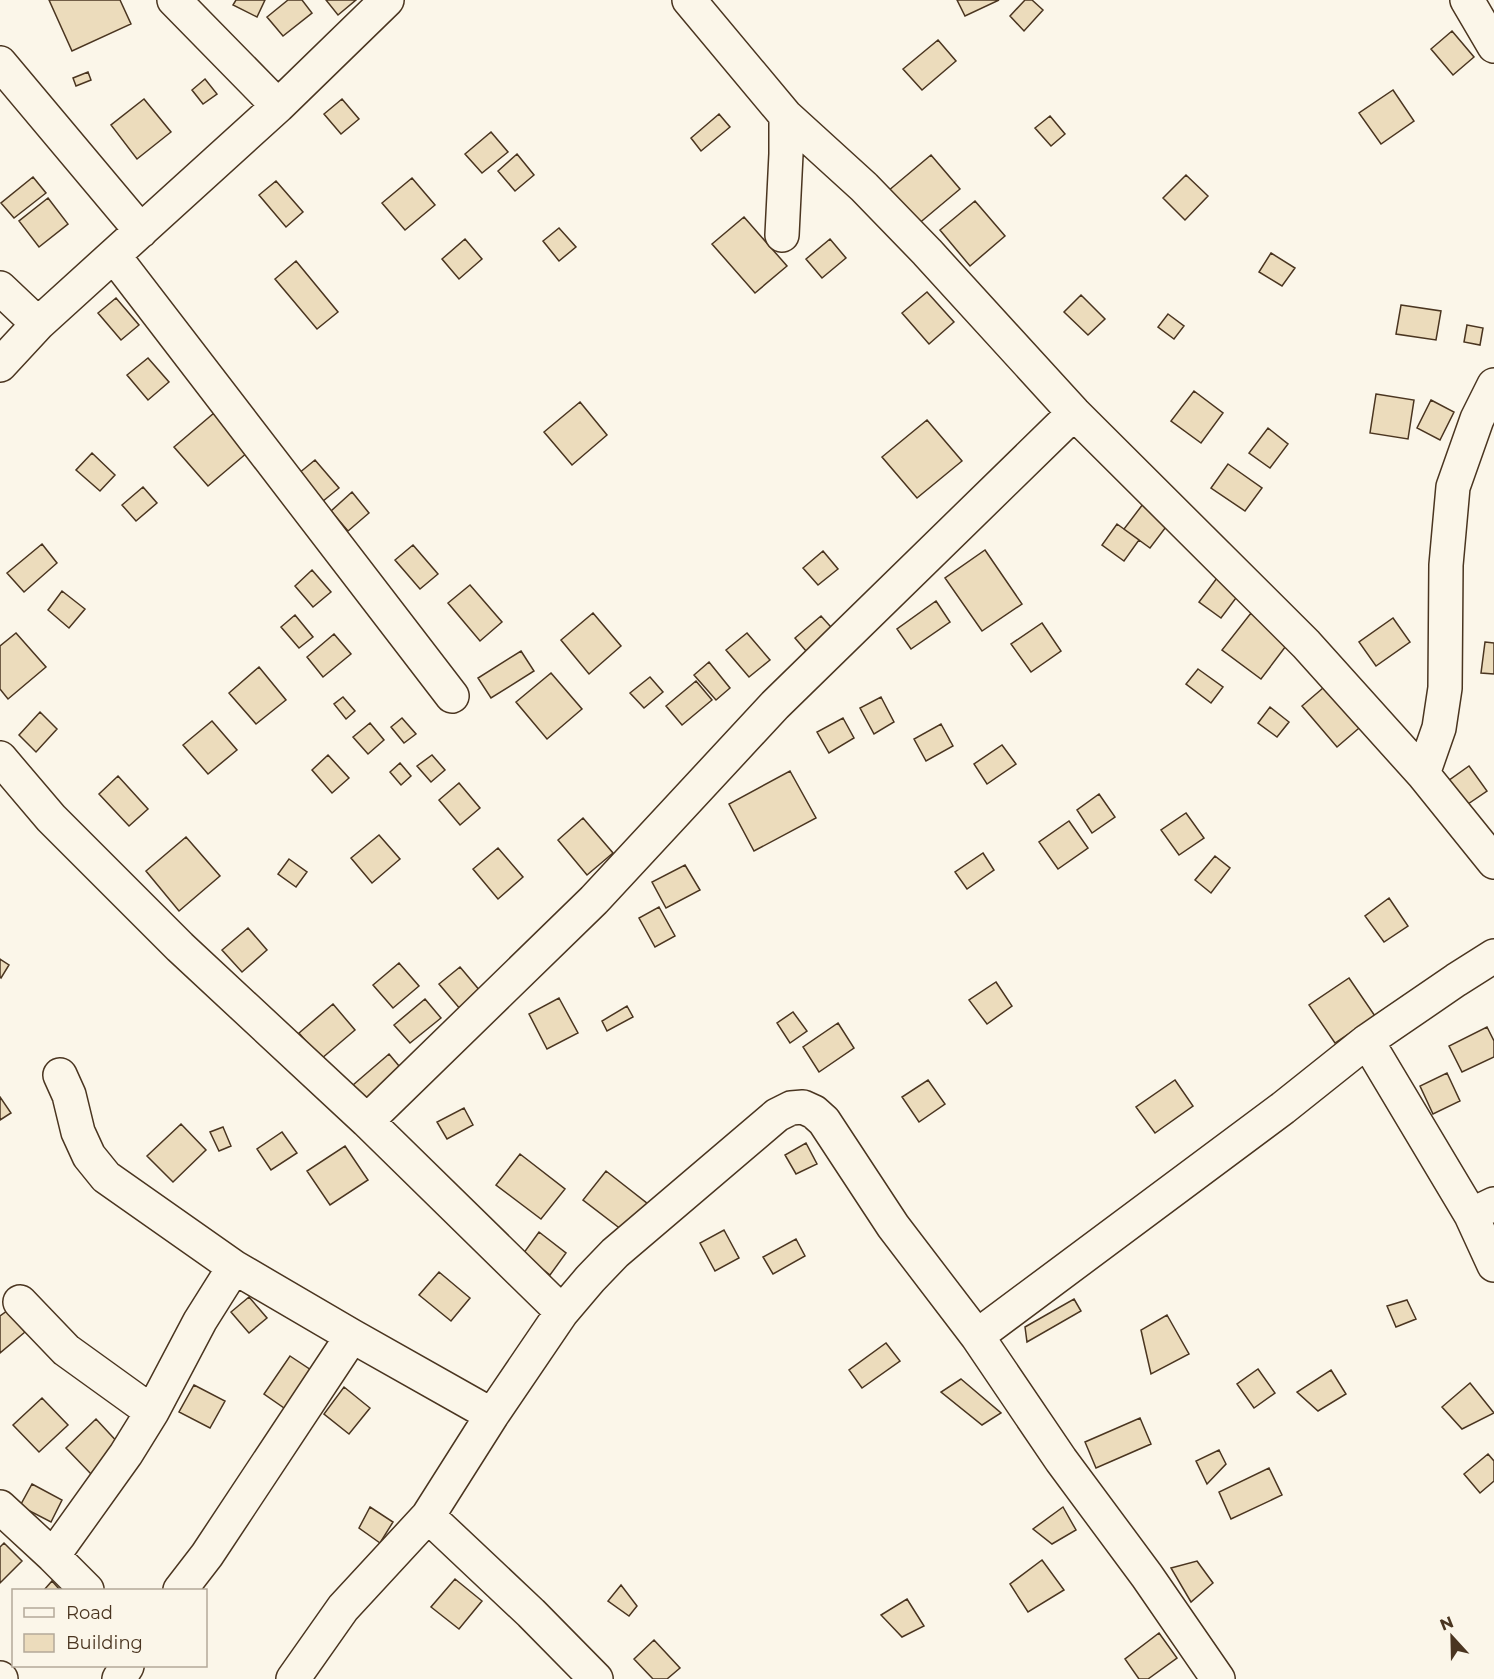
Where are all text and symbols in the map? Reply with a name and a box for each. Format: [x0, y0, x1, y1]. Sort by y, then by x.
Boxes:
legend [12, 1589, 207, 1667]
text: Road [66, 1602, 113, 1624]
north arrow [1422, 1607, 1482, 1667]
text: N [1437, 1612, 1456, 1635]
text: Building [66, 1632, 143, 1654]

